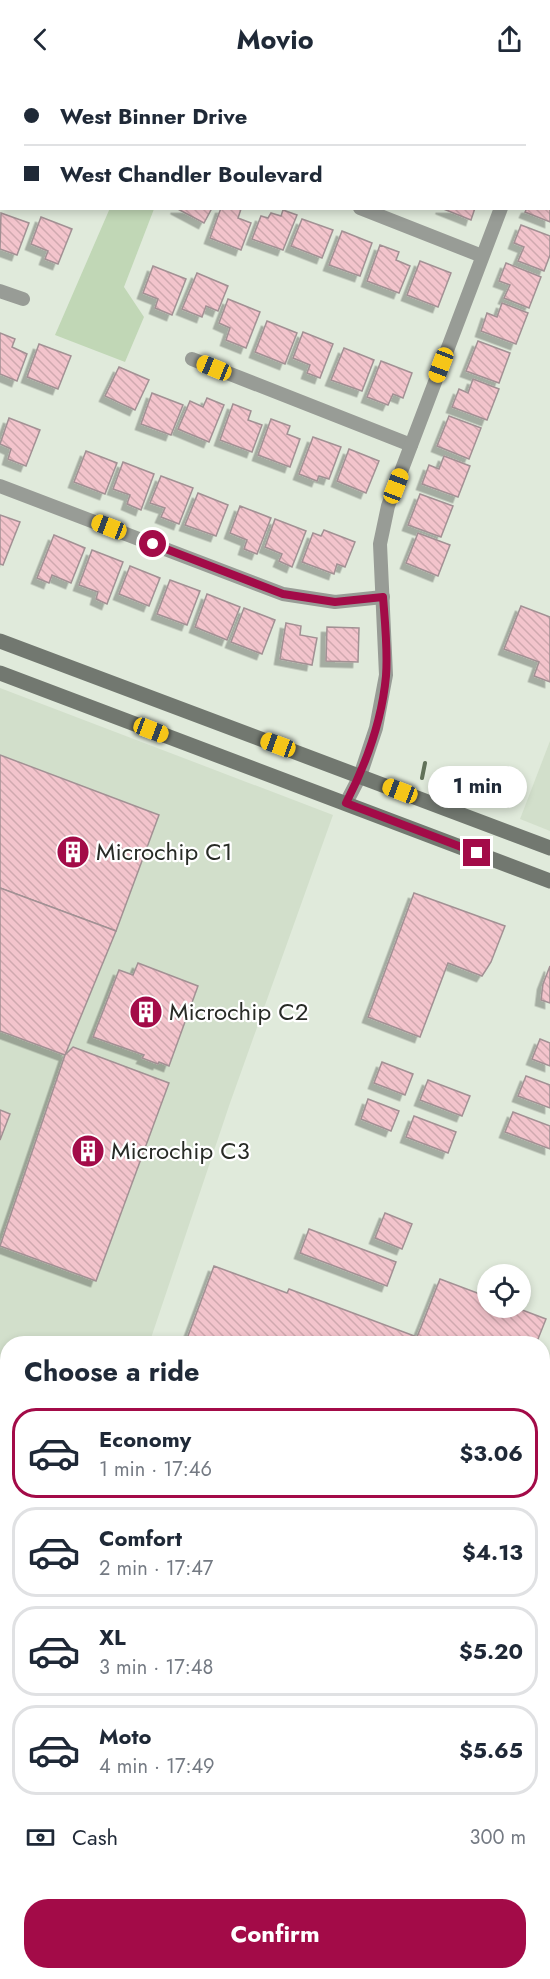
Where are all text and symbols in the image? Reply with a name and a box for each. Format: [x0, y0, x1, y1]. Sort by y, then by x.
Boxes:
text: Movio [236, 20, 314, 59]
icon: back [24, 23, 57, 56]
icon: share [493, 23, 526, 56]
text: West Binner Drive [60, 100, 247, 132]
text: West Chandler Boulevard [60, 158, 323, 190]
car [426, 345, 456, 385]
car [194, 353, 234, 383]
car [381, 466, 411, 506]
car [89, 512, 129, 542]
route start [139, 530, 166, 557]
car [131, 715, 171, 745]
car [258, 730, 298, 760]
callout: 1 min [428, 766, 526, 808]
text: 1 min [453, 772, 502, 801]
car [380, 776, 420, 806]
building icon: Microchip C1 [55, 834, 91, 870]
place label: Microchip C1 [96, 834, 233, 869]
route end [463, 839, 490, 866]
building icon: Microchip C2 [128, 994, 164, 1030]
place label: Microchip C2 [169, 994, 308, 1029]
building icon: Microchip C3 [70, 1133, 106, 1169]
place label: Microchip C3 [111, 1133, 250, 1168]
map controls [477, 1264, 531, 1318]
button: locate [477, 1264, 531, 1318]
text: Choose a ride [24, 1352, 199, 1391]
text: Economy [99, 1423, 191, 1455]
icon: car [27, 1426, 81, 1480]
text: $3.06 [460, 1437, 523, 1469]
text: 1 min · 17:46 [99, 1455, 212, 1484]
text: Comfort [99, 1522, 182, 1554]
icon: car [27, 1525, 81, 1579]
text: $4.13 [462, 1536, 523, 1568]
text: 2 min · 17:47 [99, 1554, 213, 1583]
text: XL [99, 1621, 126, 1653]
icon: car [27, 1624, 81, 1678]
text: $5.20 [459, 1635, 523, 1667]
text: 3 min · 17:48 [99, 1653, 213, 1682]
text: Moto [99, 1720, 152, 1752]
icon: car [27, 1723, 81, 1777]
text: $5.65 [459, 1734, 523, 1766]
text: 4 min · 17:49 [99, 1752, 215, 1781]
icon: cash [24, 1821, 57, 1854]
text: Cash [72, 1821, 118, 1853]
text: 300 m [469, 1823, 526, 1852]
button: Confirm [24, 1899, 526, 1968]

